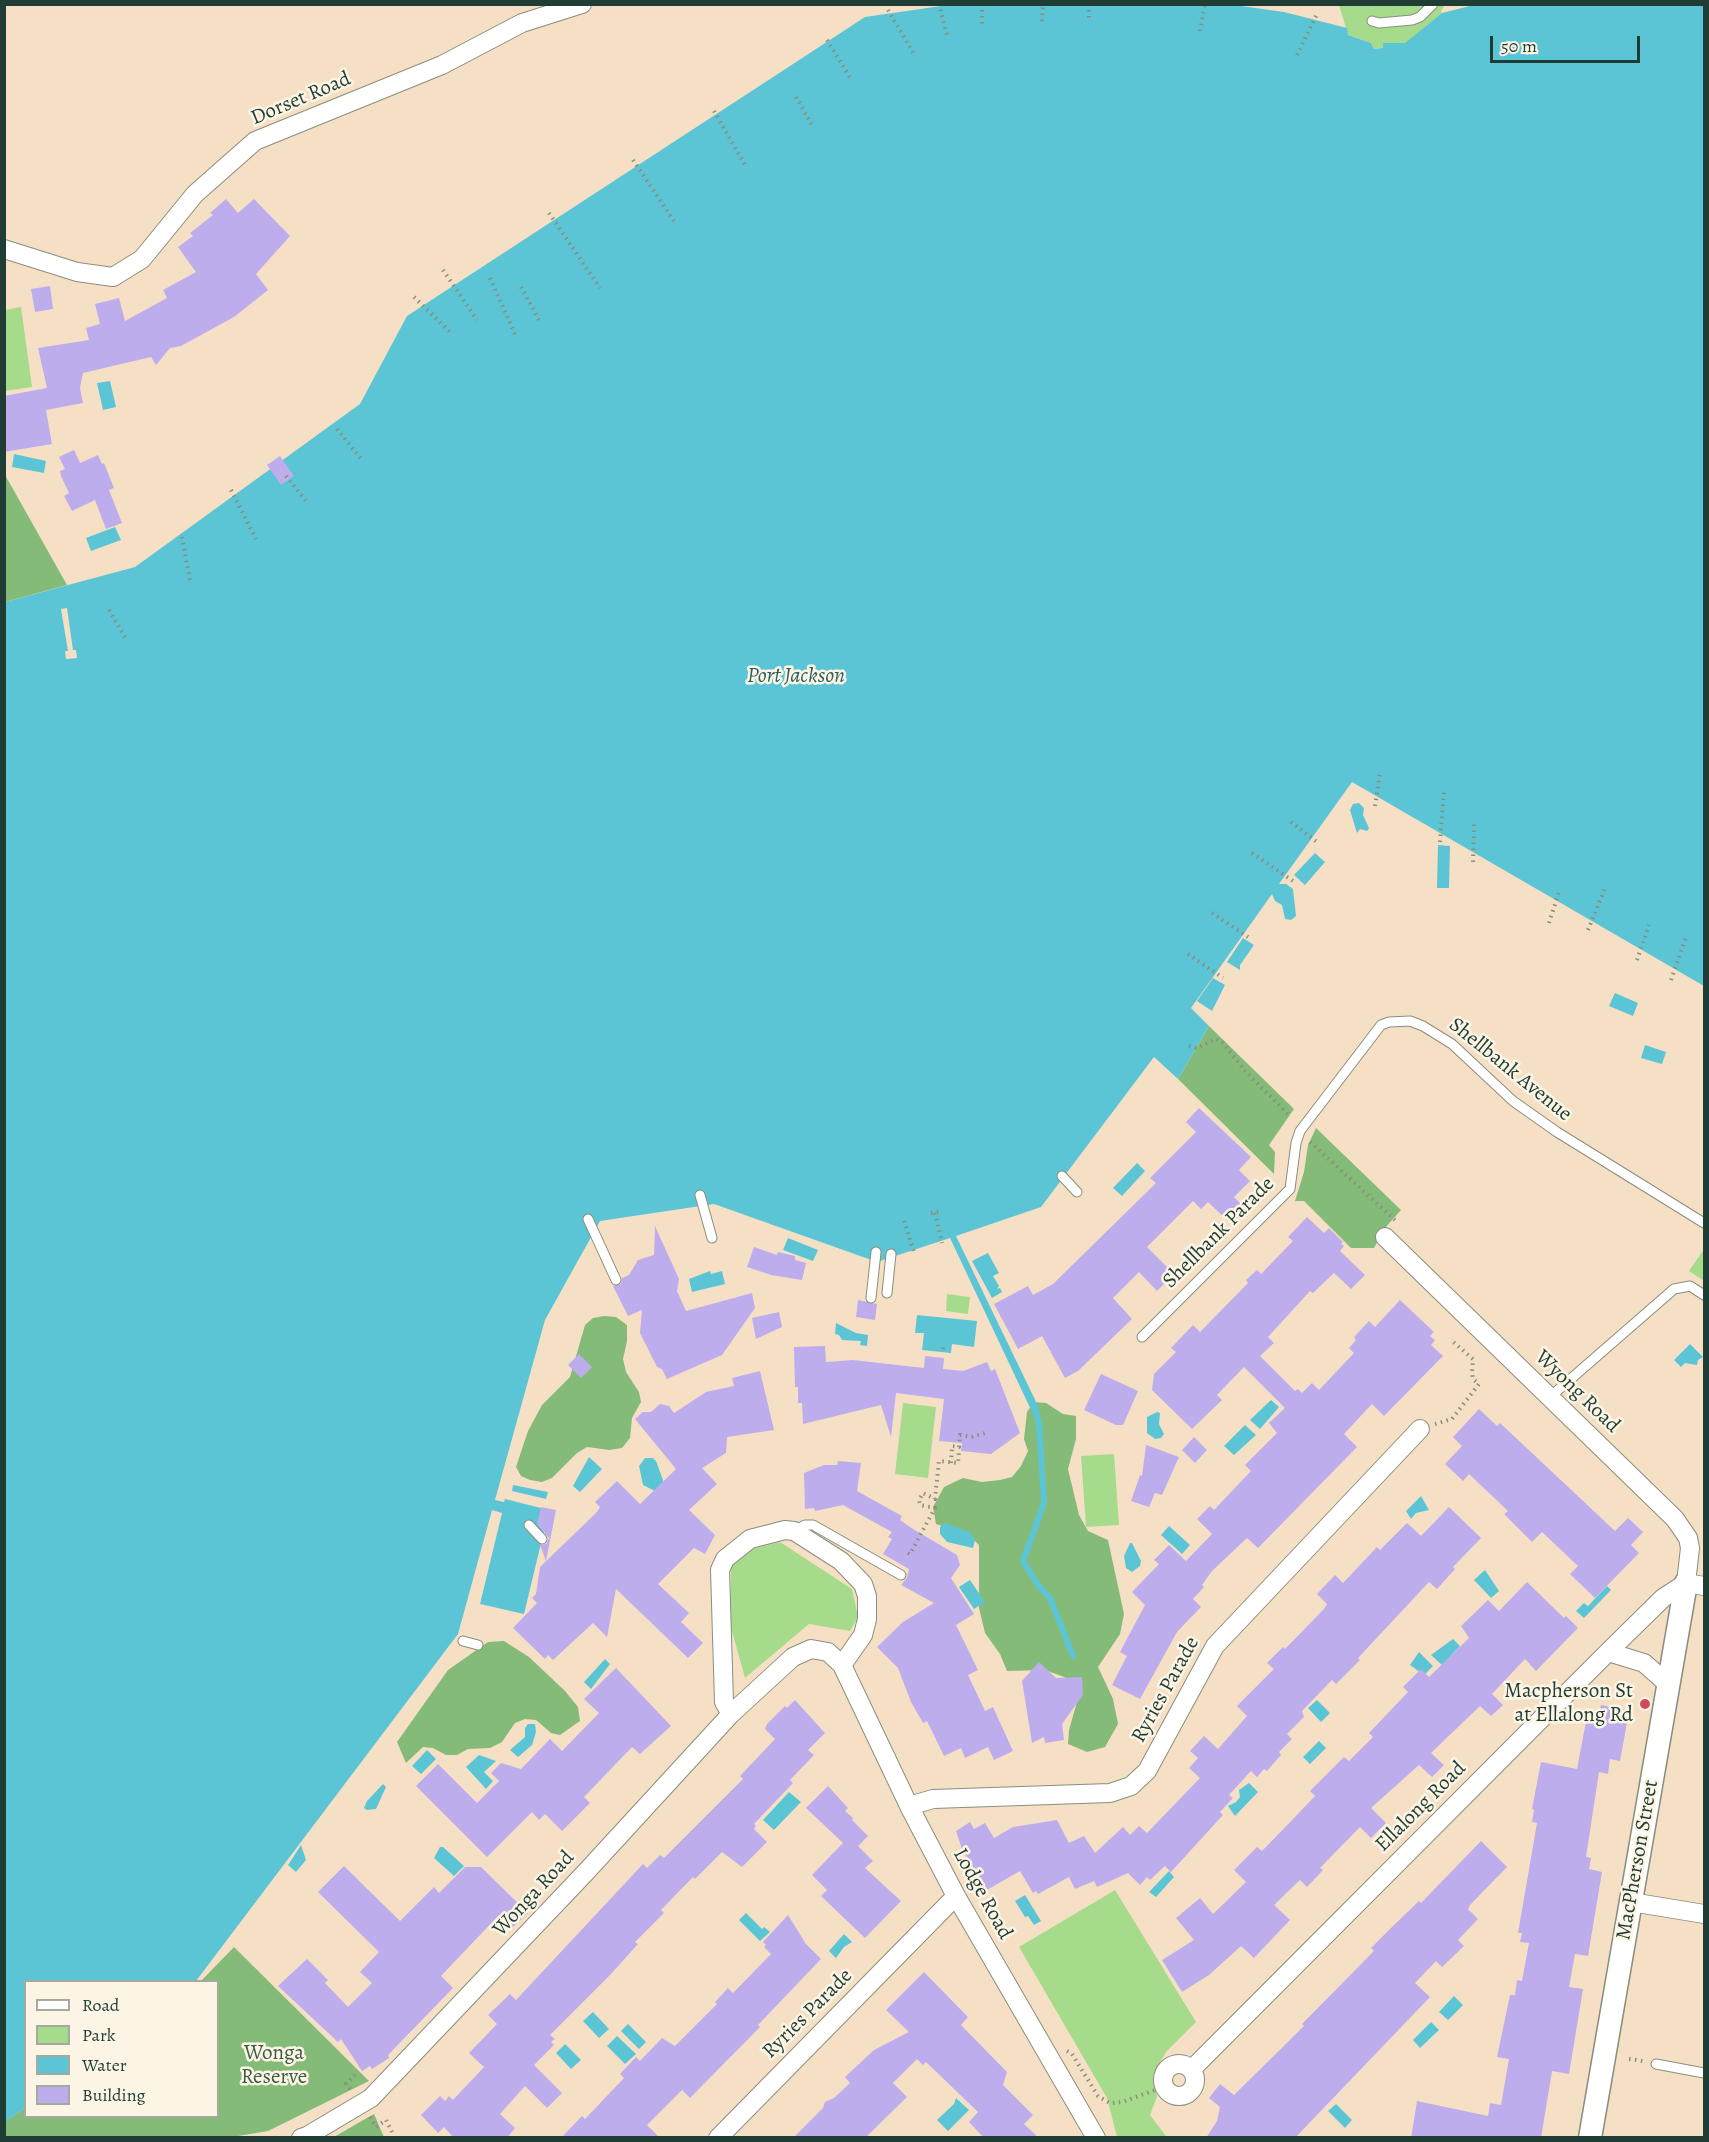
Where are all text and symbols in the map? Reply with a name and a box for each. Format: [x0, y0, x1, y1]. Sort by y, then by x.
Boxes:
scale bar [1493, 24, 1643, 62]
text: 50 m [1501, 34, 1537, 58]
street label: Dorset Road [247, 67, 355, 131]
water label: Port Jackson [747, 664, 845, 690]
street label: Shellbank Avenue [1443, 1013, 1577, 1127]
street label: Shellbank Parade [1158, 1172, 1280, 1294]
street label: Wyong Road [1529, 1345, 1625, 1439]
street label: Ryries Parade [1127, 1633, 1205, 1747]
place label: Macpherson St at Ellalong Rd [1504, 1679, 1633, 1729]
marker: Macpherson St at Ellalong Rd [1638, 1697, 1652, 1711]
street label: Ellalong Road [1370, 1756, 1472, 1858]
street label: MacPherson Street [1612, 1778, 1664, 1942]
street label: Lodge Road [947, 1844, 1017, 1944]
street label: Wonga Road [488, 1846, 580, 1942]
street label: Ryries Parade [758, 1964, 858, 2064]
legend [24, 1980, 219, 2118]
text: Road [82, 1993, 119, 2017]
text: Park [82, 2023, 116, 2047]
park label: Wonga Reserve [241, 2041, 307, 2091]
text: Water [82, 2053, 127, 2077]
text: Building [82, 2083, 146, 2107]

